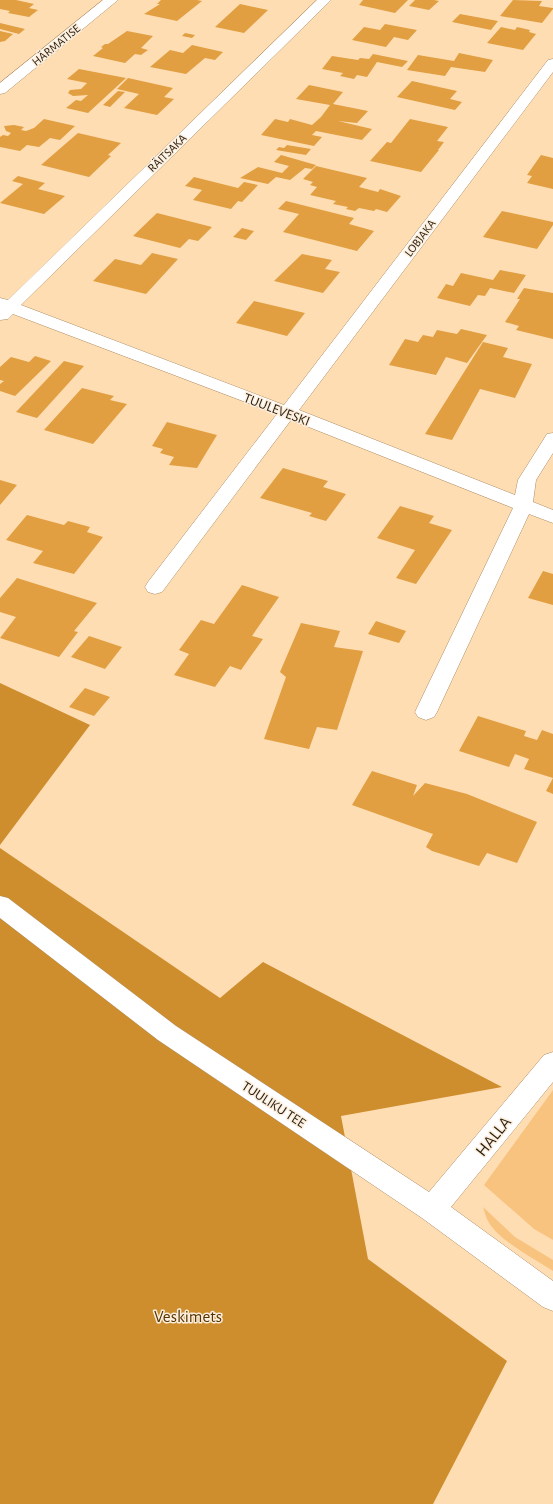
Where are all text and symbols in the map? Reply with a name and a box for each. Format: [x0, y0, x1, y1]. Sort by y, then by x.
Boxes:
street label: HÄRMATISE [29, 21, 83, 68]
street label: RÄITSAKA [145, 131, 189, 174]
street label: LOBJAKA [402, 217, 438, 259]
street label: TUULEVESKI [242, 391, 312, 429]
street label: TUULIKU TEE [239, 1079, 308, 1131]
street label: HALLA [472, 1113, 514, 1159]
park label: Veskimets [154, 1308, 222, 1325]

